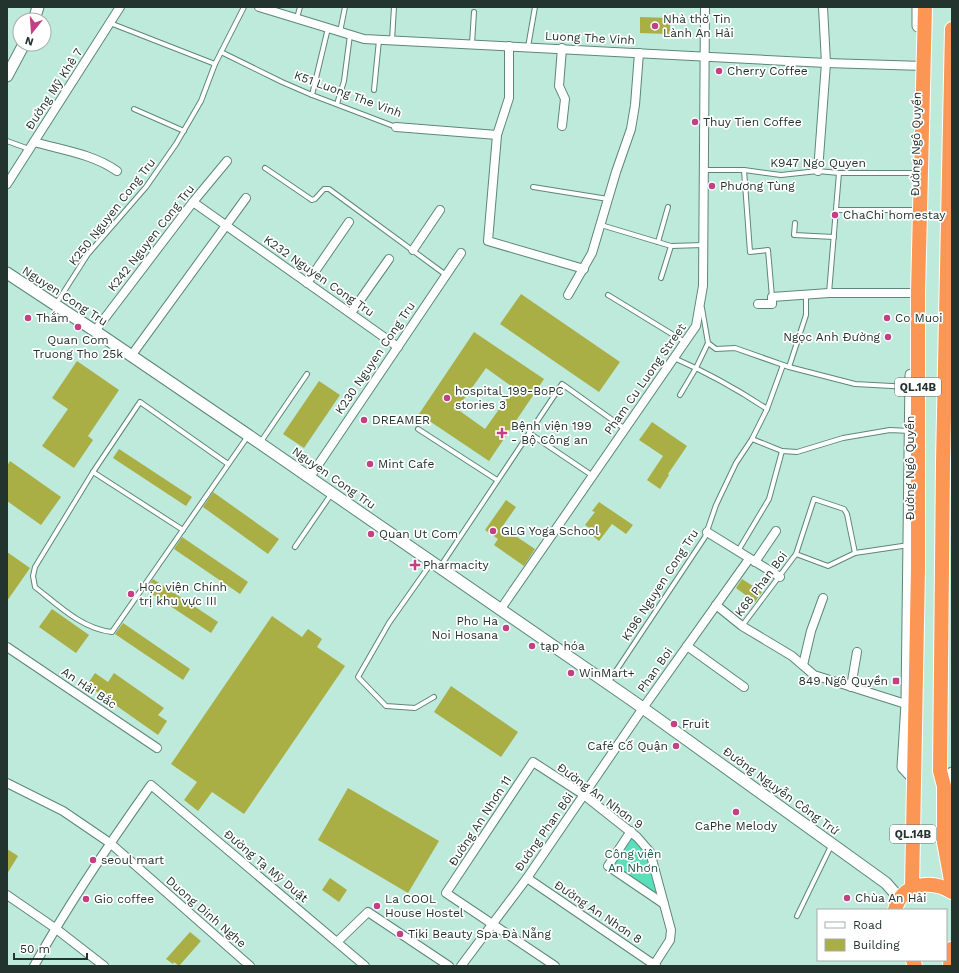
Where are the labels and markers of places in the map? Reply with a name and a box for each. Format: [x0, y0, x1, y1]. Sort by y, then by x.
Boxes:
place label: Nhà thờ Tin Lành An Hải [663, 12, 734, 40]
marker: Nhà thờ Tin Lành An Hải [650, 21, 660, 31]
place label: Cherry Coffee [727, 64, 808, 78]
marker: Cherry Coffee [714, 66, 724, 76]
place label: Thuy Tien Coffee [703, 115, 802, 129]
marker: Thuy Tien Coffee [690, 117, 700, 127]
place label: Phương Tùng [720, 179, 795, 193]
marker: Phương Tùng [707, 181, 717, 191]
place label: ChaChi homestay [843, 208, 946, 222]
marker: ChaChi homestay [830, 210, 840, 220]
place label: Thắm [36, 311, 69, 325]
place label: Co Muoi [895, 311, 942, 325]
marker: Thắm [23, 313, 33, 323]
marker: Co Muoi [882, 313, 892, 323]
marker: Quan Com Truong Tho 25k [73, 322, 83, 332]
place label: Ngọc Anh Đường [783, 330, 881, 344]
marker: Ngọc Anh Đường [883, 332, 893, 342]
place label: Quan Com Truong Tho 25k [33, 333, 123, 361]
place label: hospital_199-BoPC stories 3 [455, 384, 564, 412]
marker: hospital_199-BoPC stories 3 [442, 393, 452, 403]
place label: DREAMER [372, 413, 430, 427]
marker: DREAMER [359, 415, 369, 425]
place label: Bệnh viện 199 - Bộ Công an [511, 419, 592, 447]
marker: Bệnh viện 199 - Bộ Công an [496, 427, 508, 439]
place label: Mint Cafe [378, 457, 434, 471]
marker: Mint Cafe [365, 459, 375, 469]
place label: GLG Yoga School [501, 524, 599, 538]
marker: GLG Yoga School [488, 526, 498, 536]
place label: Quan Ut Com [379, 527, 458, 541]
marker: Quan Ut Com [366, 529, 376, 539]
place label: Pharmacity [423, 558, 490, 572]
marker: Pharmacity [410, 560, 420, 570]
place label: Học viện Chính trị khu vực III [139, 580, 227, 608]
marker: Học viện Chính trị khu vực III [126, 589, 136, 599]
place label: Pho Ha Noi Hosana [432, 614, 498, 642]
marker: Pho Ha Noi Hosana [501, 623, 511, 633]
place label: tạp hóa [540, 639, 585, 653]
marker: tạp hóa [527, 641, 537, 651]
place label: WinMart+ [579, 666, 635, 680]
marker: WinMart+ [566, 668, 576, 678]
place label: 849 Ngô Quyền [799, 674, 888, 688]
marker: 849 Ngô Quyền [891, 676, 901, 686]
place label: Fruit [682, 717, 709, 731]
marker: Fruit [669, 719, 679, 729]
place label: Café Cố Quận [587, 739, 668, 753]
marker: Café Cố Quận [671, 741, 681, 751]
marker: CaPhe Melody [731, 807, 741, 817]
place label: CaPhe Melody [695, 819, 778, 833]
place label: seoul mart [101, 853, 164, 867]
marker: seoul mart [88, 855, 98, 865]
place label: Chùa An Hải [855, 891, 926, 905]
place label: Gio coffee [94, 892, 154, 906]
place label: La COOL House Hostel [385, 892, 464, 920]
marker: Chùa An Hải [842, 893, 852, 903]
marker: Gio coffee [81, 894, 91, 904]
marker: La COOL House Hostel [372, 901, 382, 911]
place label: Tiki Beauty Spa Đà Nẵng [408, 927, 551, 941]
marker: Tiki Beauty Spa Đà Nẵng [395, 929, 405, 939]

